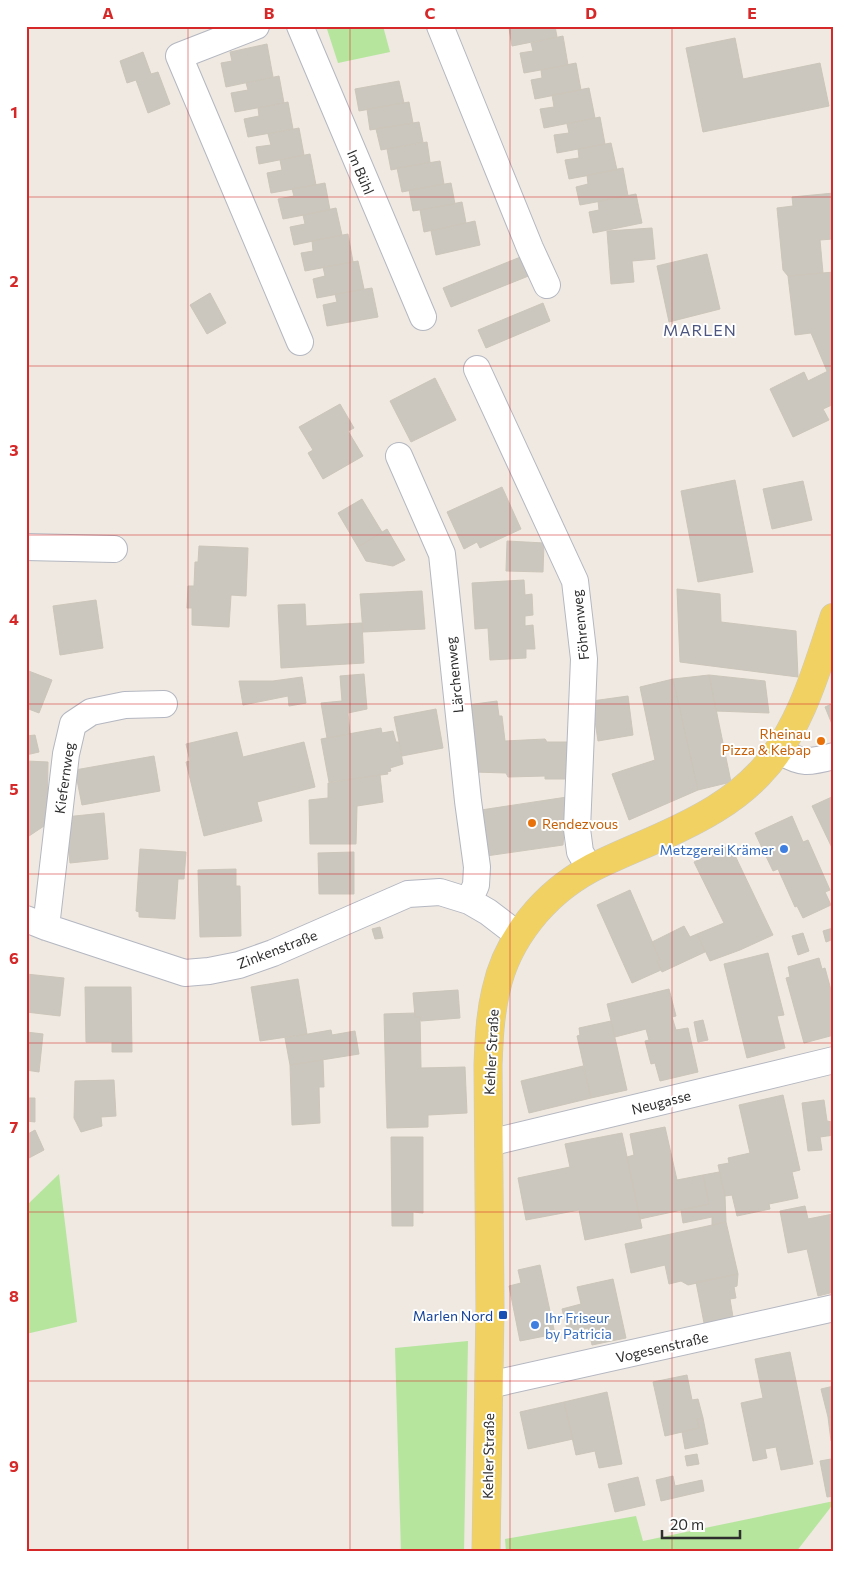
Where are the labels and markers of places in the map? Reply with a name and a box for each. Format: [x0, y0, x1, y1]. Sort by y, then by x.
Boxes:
place label: Rheinau Pizza & Kebap [722, 725, 811, 758]
marker: Rheinau Pizza & Kebap [815, 735, 827, 747]
place label: Rendezvous [542, 815, 618, 832]
marker: Rendezvous [526, 817, 538, 829]
place label: Metzgerei Krämer [660, 841, 774, 858]
marker: Metzgerei Krämer [778, 843, 790, 855]
place label: Marlen Nord [413, 1307, 493, 1324]
marker: Marlen Nord [497, 1309, 509, 1321]
place label: Ihr Friseur by Patricia [545, 1309, 612, 1342]
marker: Ihr Friseur by Patricia [529, 1319, 541, 1331]

